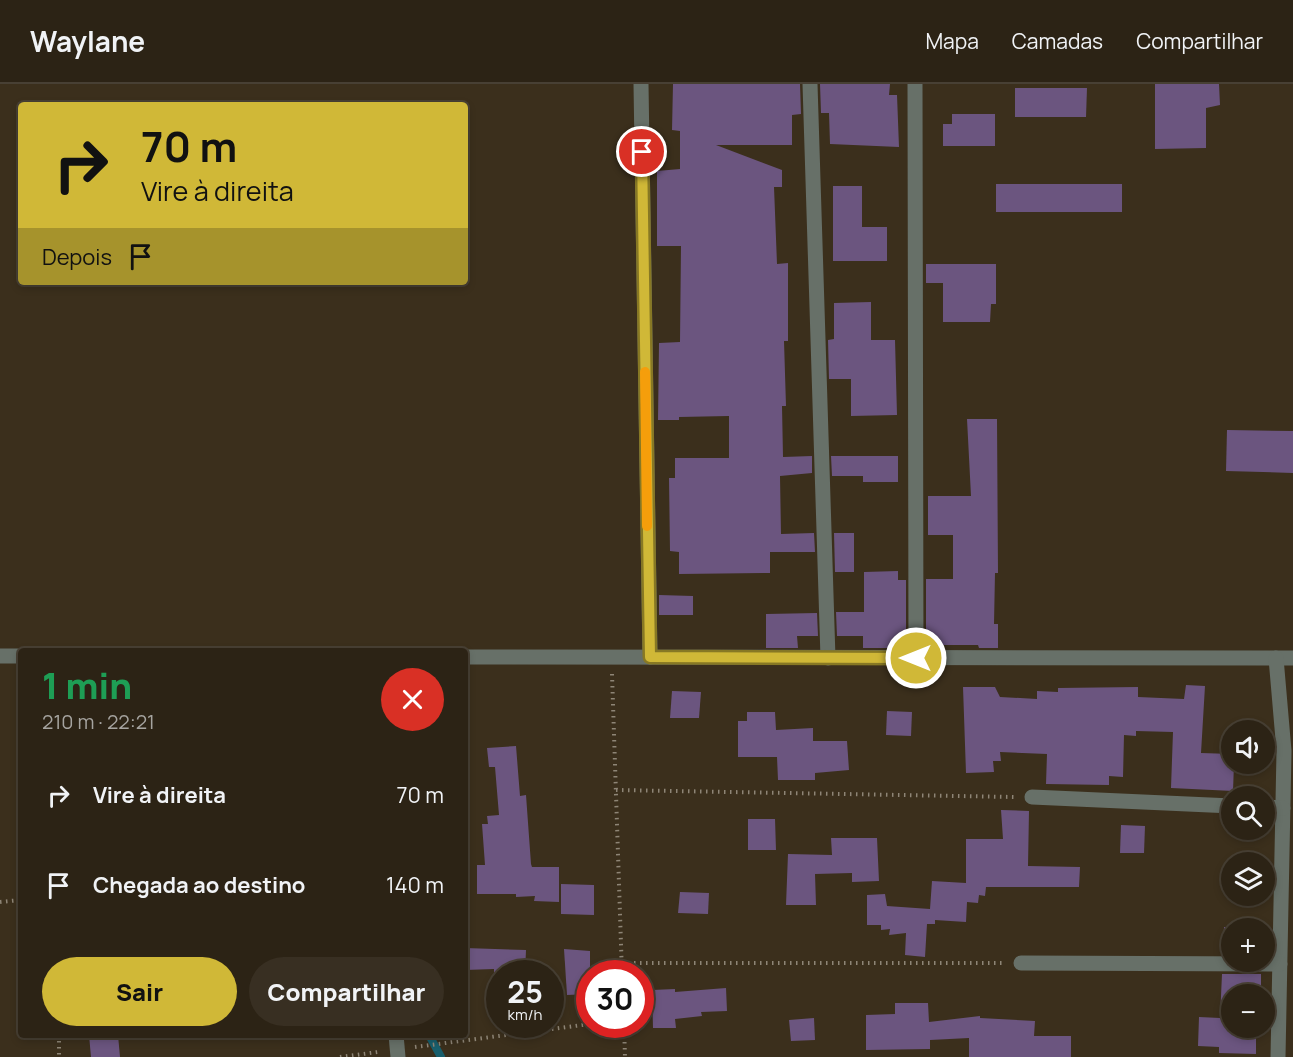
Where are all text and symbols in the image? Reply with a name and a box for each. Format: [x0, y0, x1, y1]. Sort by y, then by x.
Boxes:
text: Waylane [30, 22, 145, 60]
text: Mapa [925, 27, 979, 55]
text: Camadas [1012, 27, 1103, 55]
text: Compartilhar [1136, 27, 1263, 55]
text: 70 m [141, 117, 237, 175]
icon: right [42, 126, 120, 204]
pin [616, 126, 667, 177]
icon: arrive [625, 135, 658, 168]
text: Vire à direita [141, 172, 294, 209]
icon: arrive [124, 240, 157, 273]
text: Depois [42, 242, 112, 272]
position arrow [884, 626, 948, 690]
text: 1 min [42, 661, 132, 710]
button: close [381, 668, 444, 731]
text: 210 m · 22:21 [42, 708, 155, 735]
map controls [1221, 720, 1275, 1038]
button: sound [1221, 720, 1275, 774]
icon: right [42, 779, 75, 812]
text: Vire à direita [93, 780, 226, 810]
text: 70 m [396, 780, 444, 810]
button: search [1221, 786, 1275, 840]
button: layers [1221, 852, 1275, 906]
icon: arrive [42, 869, 75, 902]
text: Chegada ao destino [93, 870, 305, 900]
text: 140 m [386, 870, 444, 900]
button: + [1221, 918, 1275, 972]
button: Sair [42, 957, 237, 1026]
button: Compartilhar [249, 957, 444, 1026]
speed limit sign: 30 [576, 960, 654, 1038]
text: 25 [507, 971, 543, 1012]
button: − [1221, 984, 1275, 1038]
text: km/h [508, 1004, 542, 1025]

